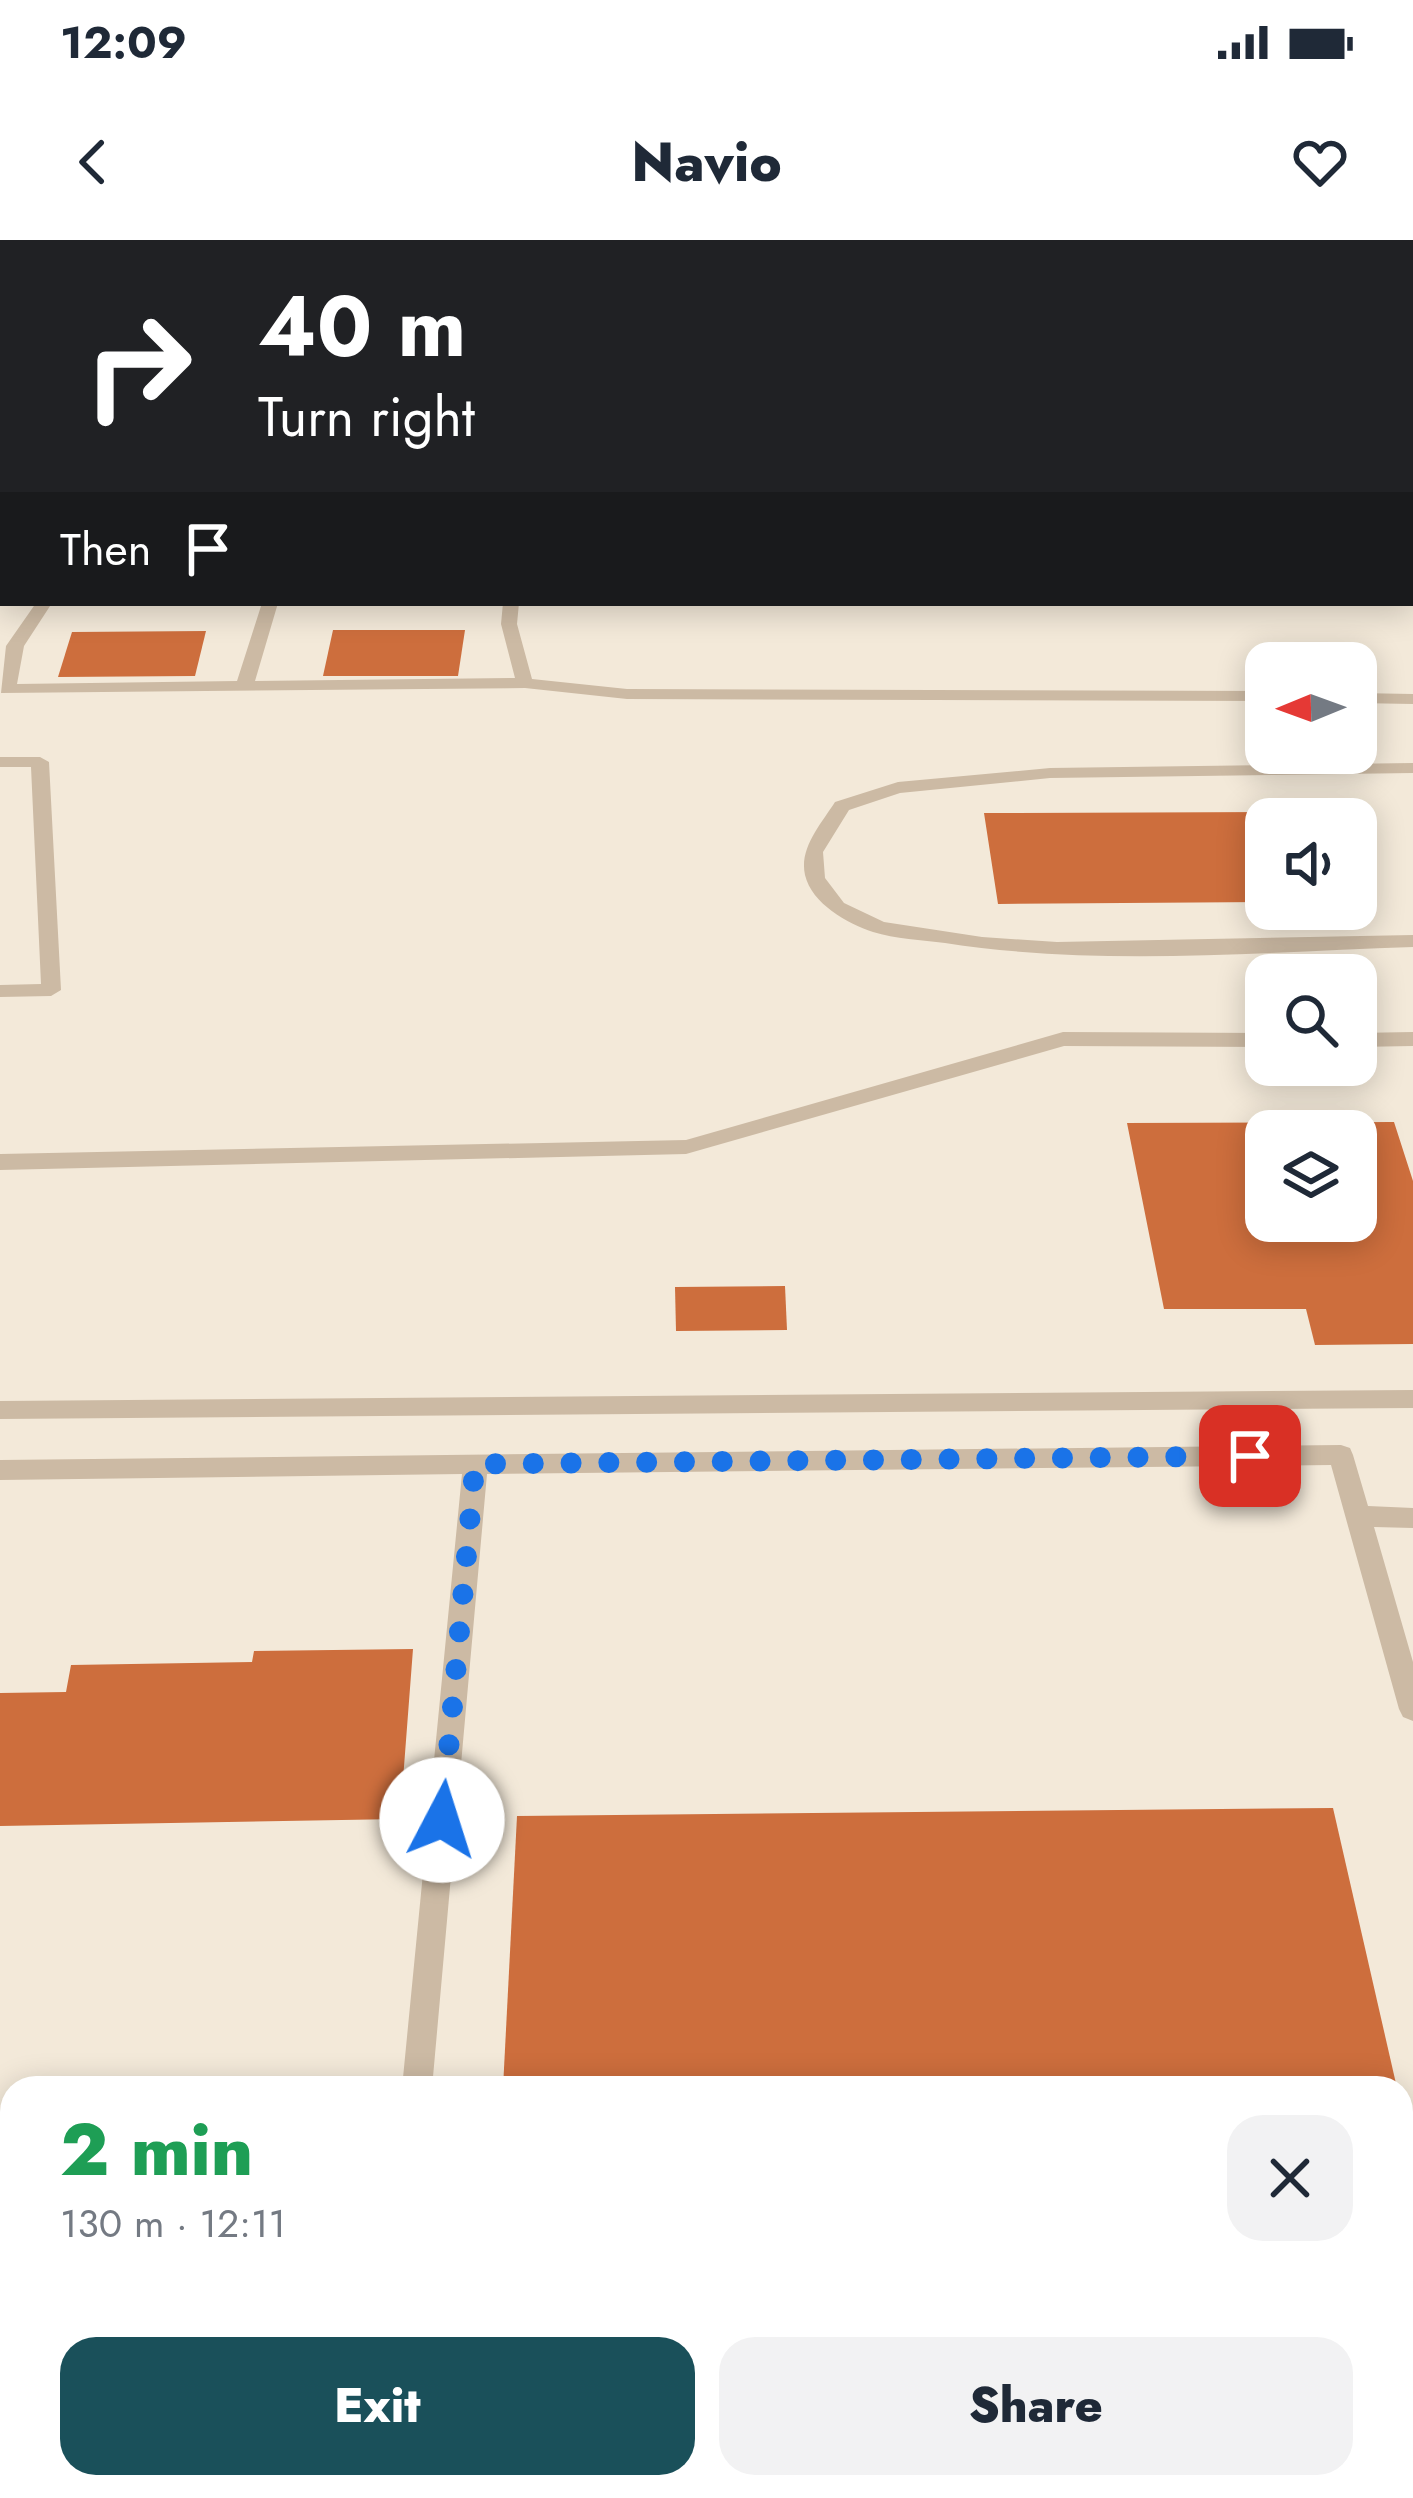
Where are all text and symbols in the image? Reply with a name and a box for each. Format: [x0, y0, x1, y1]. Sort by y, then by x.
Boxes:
text: 12:09 [60, 10, 187, 75]
text: Navio [631, 123, 782, 201]
icon: back [60, 129, 126, 195]
icon: heart [1287, 129, 1353, 195]
text: 40 m [258, 266, 466, 388]
icon: right [60, 288, 216, 444]
text: Turn right [258, 378, 475, 456]
icon: arrive [175, 516, 241, 582]
text: Then [60, 517, 151, 582]
north arrow [1245, 642, 1377, 774]
map controls [1245, 642, 1377, 1242]
button: sound [1245, 798, 1377, 930]
button: search [1245, 954, 1377, 1086]
button: layers [1245, 1110, 1377, 1242]
pin [1199, 1405, 1301, 1507]
icon: arrive [1217, 1423, 1283, 1489]
position arrow [379, 1757, 505, 1883]
text: 2 min [60, 2098, 253, 2202]
button: close [1227, 2115, 1353, 2241]
text: 130 m · 12:11 [60, 2195, 286, 2252]
button: Exit [60, 2337, 695, 2475]
button: Share [719, 2337, 1353, 2475]

